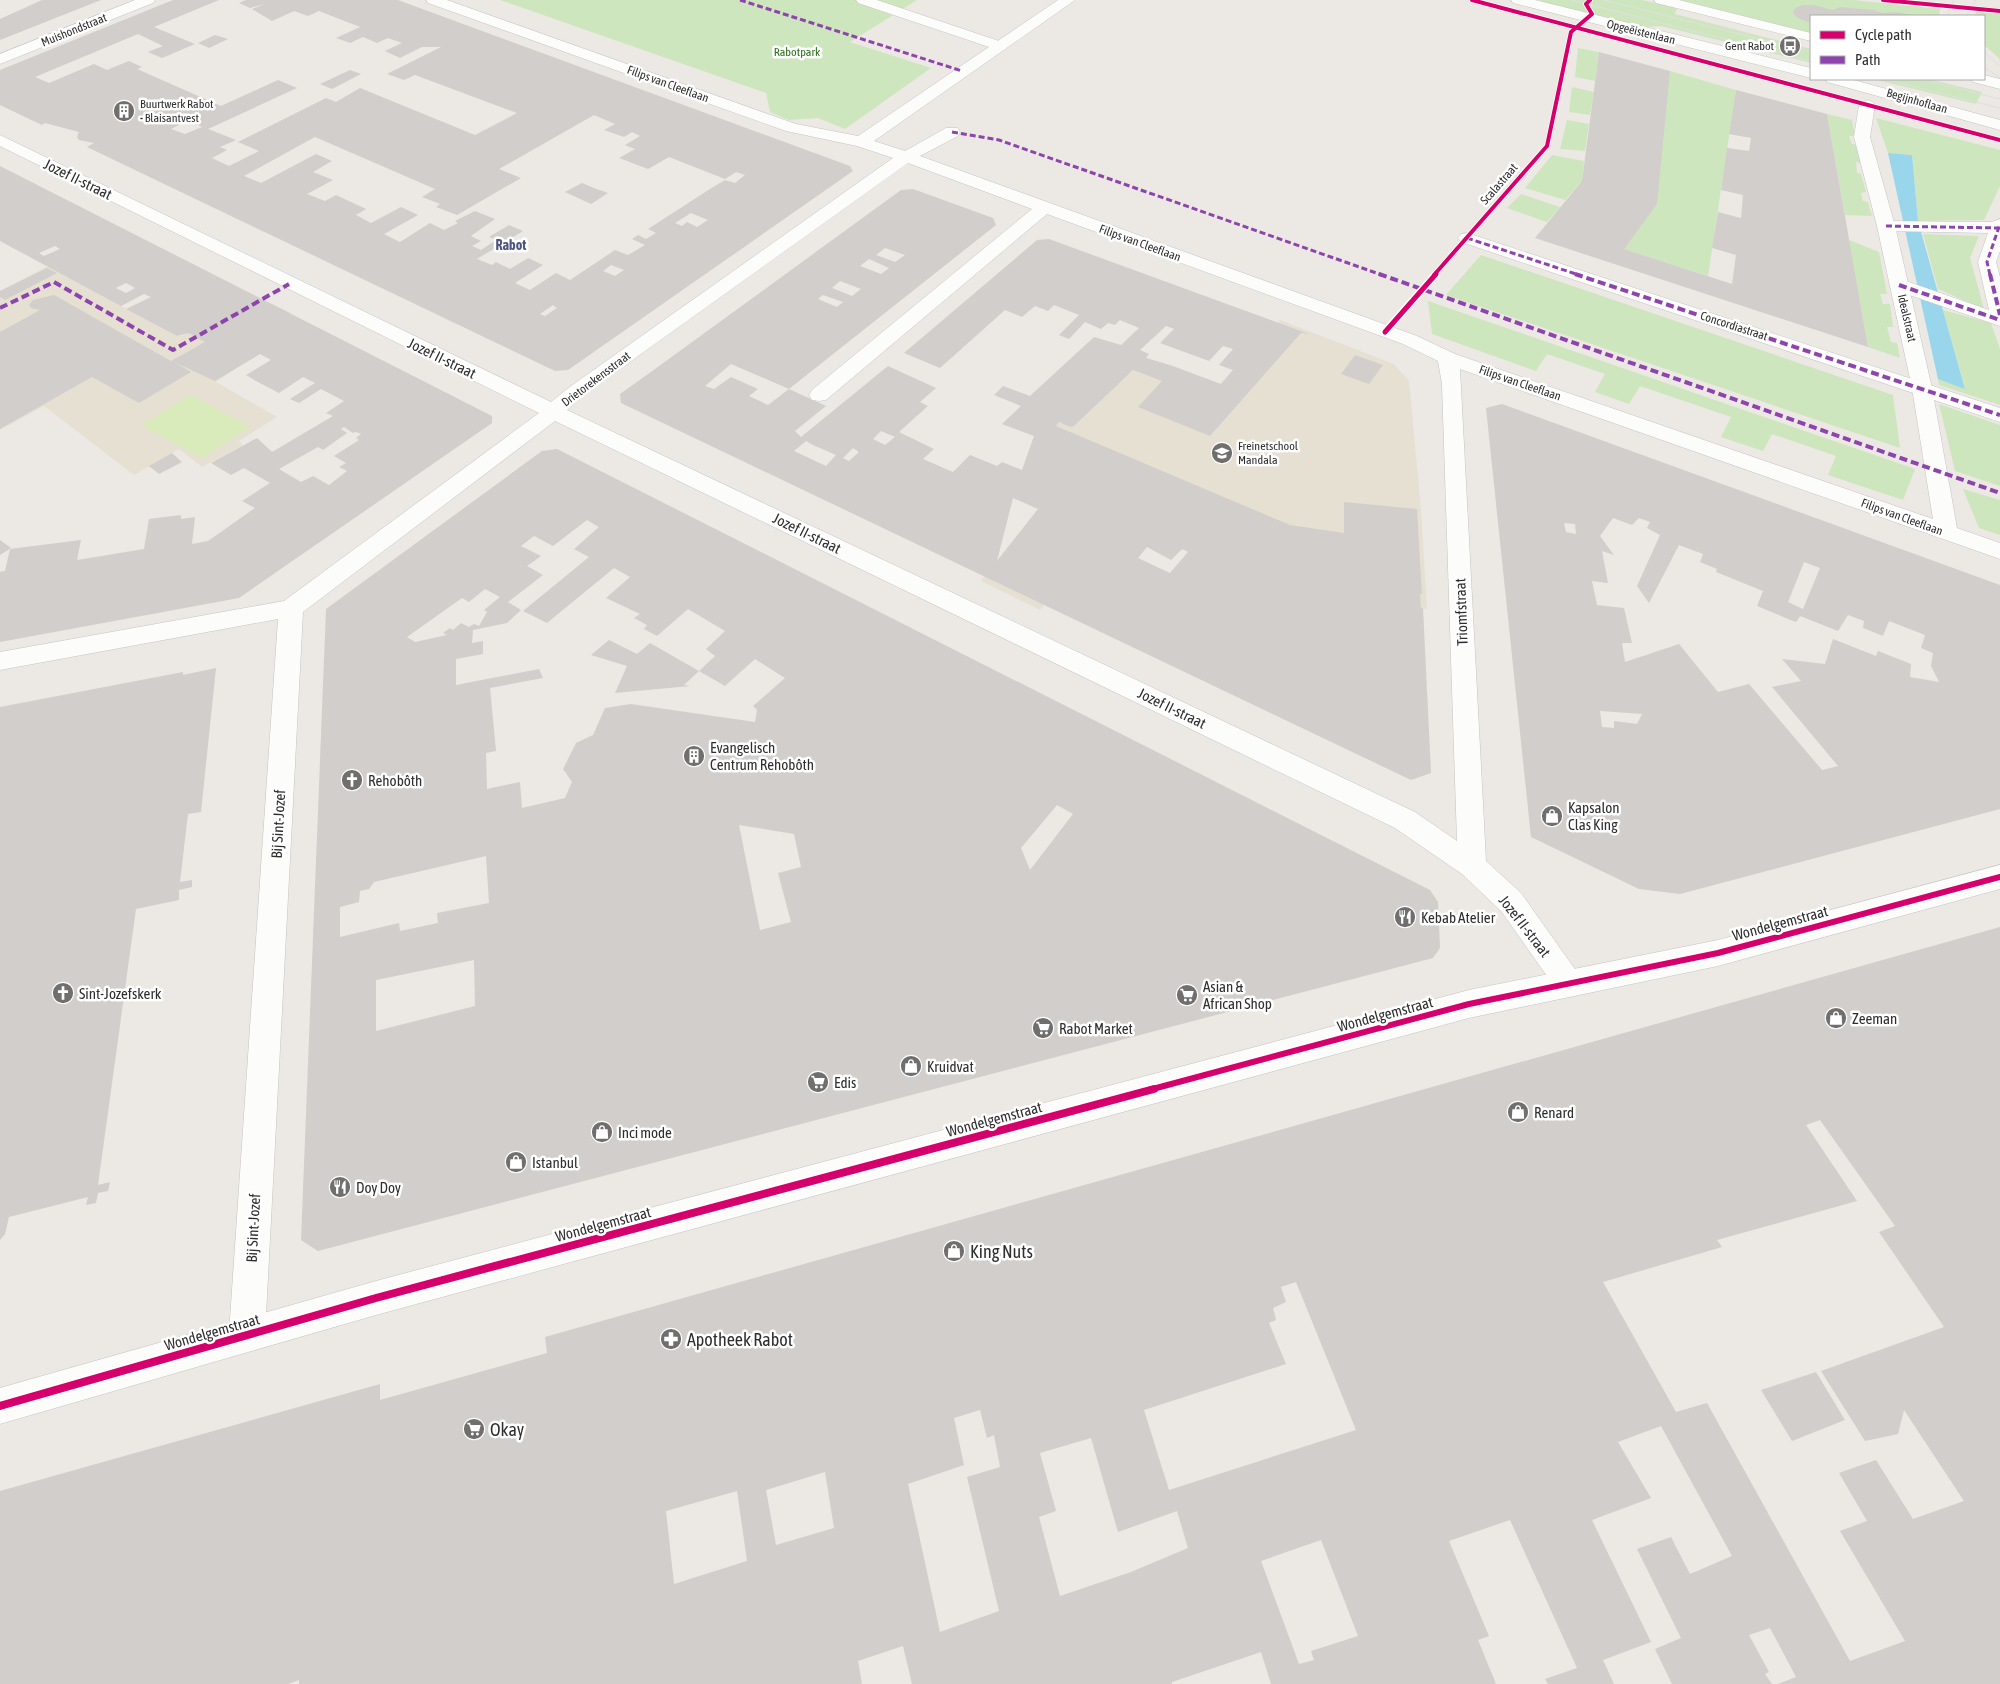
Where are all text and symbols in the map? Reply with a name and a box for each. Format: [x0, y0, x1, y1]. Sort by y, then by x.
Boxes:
street label: Muishondstraat [39, 10, 109, 49]
legend [1810, 15, 1985, 80]
street label: Opgeëistenlaan [1605, 17, 1677, 47]
text: Cycle path [1855, 26, 1912, 43]
bus stop icon: Gent Rabot [1778, 34, 1802, 58]
place label: Gent Rabot [1725, 39, 1775, 53]
park label: Rabotpark [774, 45, 821, 59]
text: Path [1855, 51, 1881, 68]
street label: Filips van Cleeflaan [625, 63, 711, 105]
street label: Begijnhoflaan [1885, 86, 1949, 116]
place label: Buurtwerk Rabot - Blaisantvest [140, 97, 214, 125]
building icon: Buurtwerk Rabot - Blaisantvest [112, 99, 136, 123]
street label: Jozef II-straat [41, 155, 115, 203]
street label: Scalastraat [1478, 160, 1521, 207]
street label: Filips van Cleeflaan [1097, 222, 1183, 264]
district label: Rabot [496, 237, 526, 253]
street label: Idealstraat [1895, 293, 1919, 344]
street label: Concordiastraat [1698, 309, 1770, 344]
street label: Jozef II-straat [405, 334, 479, 382]
street label: Drietorekensstraat [559, 348, 634, 409]
street label: Filips van Cleeflaan [1477, 362, 1563, 404]
place label: Freinetschool Mandala [1238, 439, 1299, 467]
school or university icon: Freinetschool Mandala [1210, 441, 1234, 465]
street label: Filips van Cleeflaan [1859, 496, 1945, 538]
street label: Jozef II-straat [770, 509, 844, 557]
street label: Triomfstraat [1451, 578, 1471, 646]
street label: Jozef II-straat [1135, 684, 1209, 732]
place label: Evangelisch Centrum Rehobôth [710, 739, 814, 773]
building icon: Evangelisch Centrum Rehobôth [682, 744, 706, 768]
church icon: Rehobôth [340, 768, 364, 792]
place label: Rehobôth [368, 772, 422, 789]
street label: Bij Sint-Jozef [268, 789, 288, 859]
place label: Kapsalon Clas King [1568, 799, 1620, 833]
shop icon: Kapsalon Clas King [1540, 804, 1564, 828]
street label: Jozef II-straat [1496, 892, 1554, 960]
street label: Wondelgemstraat [1730, 902, 1830, 944]
restaurant icon: Kebab Atelier [1393, 905, 1417, 929]
place label: Kebab Atelier [1421, 909, 1496, 926]
place label: Asian & African Shop [1203, 978, 1272, 1012]
church icon: Sint-Jozefskerk [51, 981, 75, 1005]
supermarket icon: Asian & African Shop [1175, 983, 1199, 1007]
place label: Sint-Jozefskerk [79, 985, 162, 1002]
street label: Wondelgemstraat [1335, 993, 1435, 1035]
shop icon: Zeeman [1824, 1006, 1848, 1030]
place label: Zeeman [1852, 1010, 1897, 1027]
supermarket icon: Rabot Market [1031, 1016, 1055, 1040]
place label: Rabot Market [1059, 1020, 1133, 1037]
shop icon: Kruidvat [899, 1054, 923, 1078]
place label: Kruidvat [927, 1058, 974, 1075]
supermarket icon: Edis [806, 1070, 830, 1094]
place label: Edis [834, 1074, 856, 1091]
street label: Wondelgemstraat [944, 1098, 1044, 1140]
shop icon: Renard [1506, 1100, 1530, 1124]
place label: Renard [1534, 1104, 1574, 1121]
shop icon: Inci mode [590, 1120, 614, 1144]
place label: Inci mode [618, 1124, 672, 1141]
shop icon: Istanbul [504, 1150, 528, 1174]
place label: Istanbul [532, 1154, 578, 1171]
restaurant icon: Doy Doy [328, 1175, 352, 1199]
place label: Doy Doy [356, 1179, 401, 1196]
street label: Bij Sint-Jozef [243, 1193, 263, 1263]
street label: Wondelgemstraat [553, 1203, 653, 1245]
shop icon: King Nuts [942, 1239, 966, 1263]
place label: King Nuts [970, 1241, 1033, 1262]
street label: Wondelgemstraat [162, 1310, 262, 1354]
pharmacy icon: Apotheek Rabot [659, 1327, 683, 1351]
place label: Apotheek Rabot [687, 1329, 793, 1350]
supermarket icon: Okay [462, 1417, 486, 1441]
place label: Okay [490, 1419, 524, 1440]

